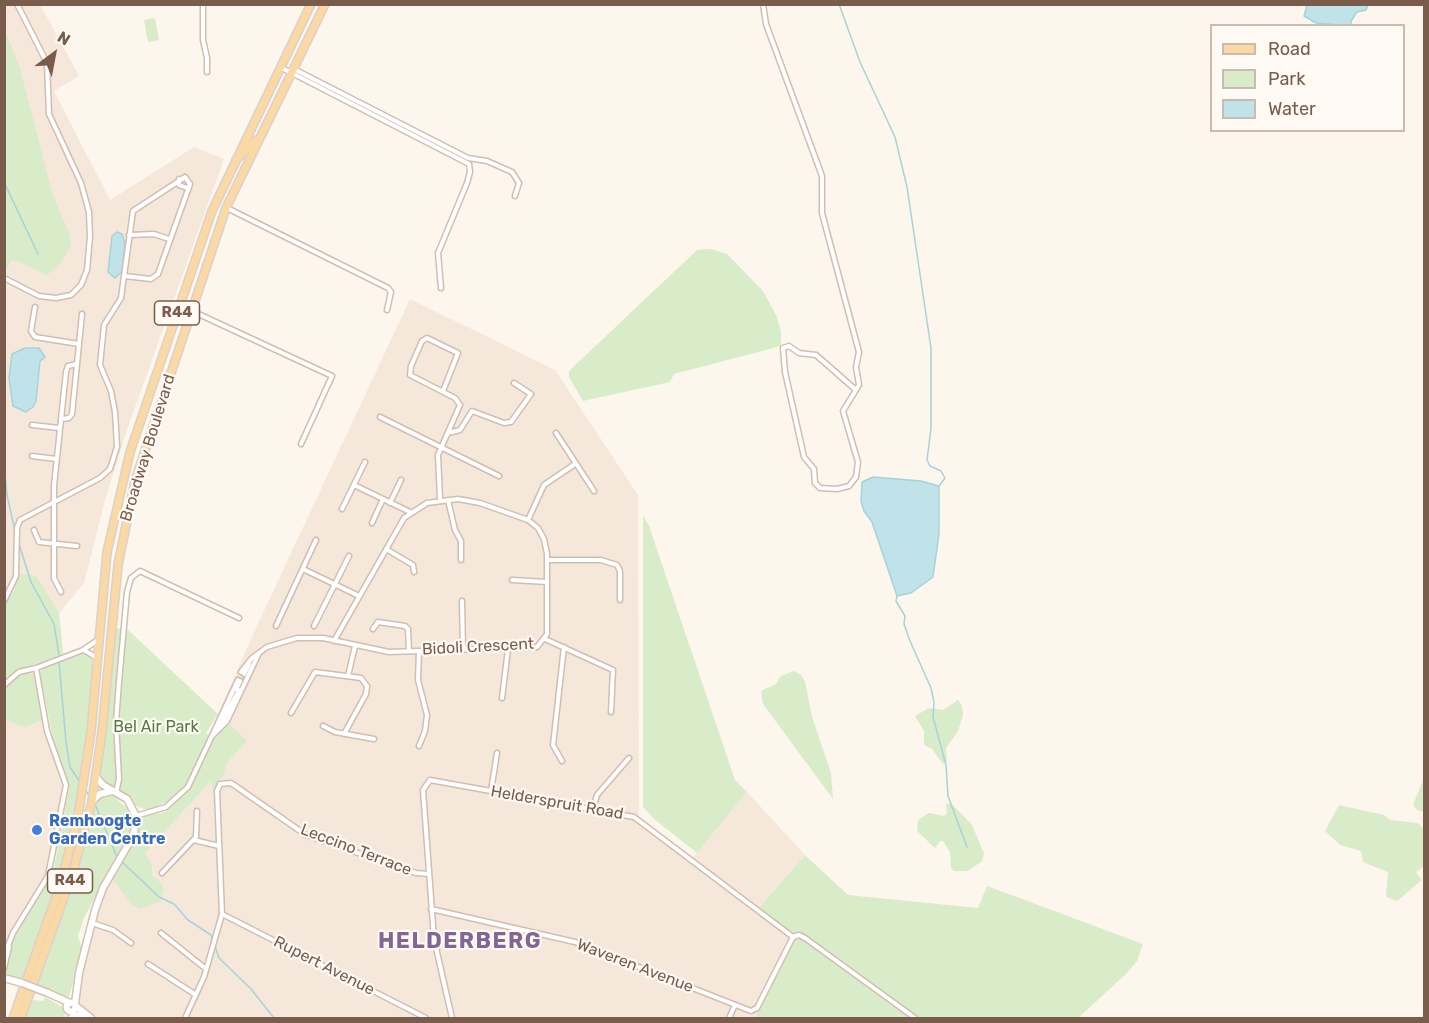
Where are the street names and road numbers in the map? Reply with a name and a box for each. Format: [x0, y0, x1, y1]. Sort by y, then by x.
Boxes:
road number: R44 [154, 301, 200, 325]
street label: Broadway Boulevard [116, 372, 180, 524]
street label: Bidoli Crescent [421, 634, 535, 660]
street label: Helderspruit Road [489, 782, 625, 824]
street label: Leccino Terrace [298, 820, 414, 880]
road number: R44 [48, 869, 92, 893]
street label: Rupert Avenue [270, 932, 378, 1000]
street label: Waveren Avenue [574, 935, 696, 997]

